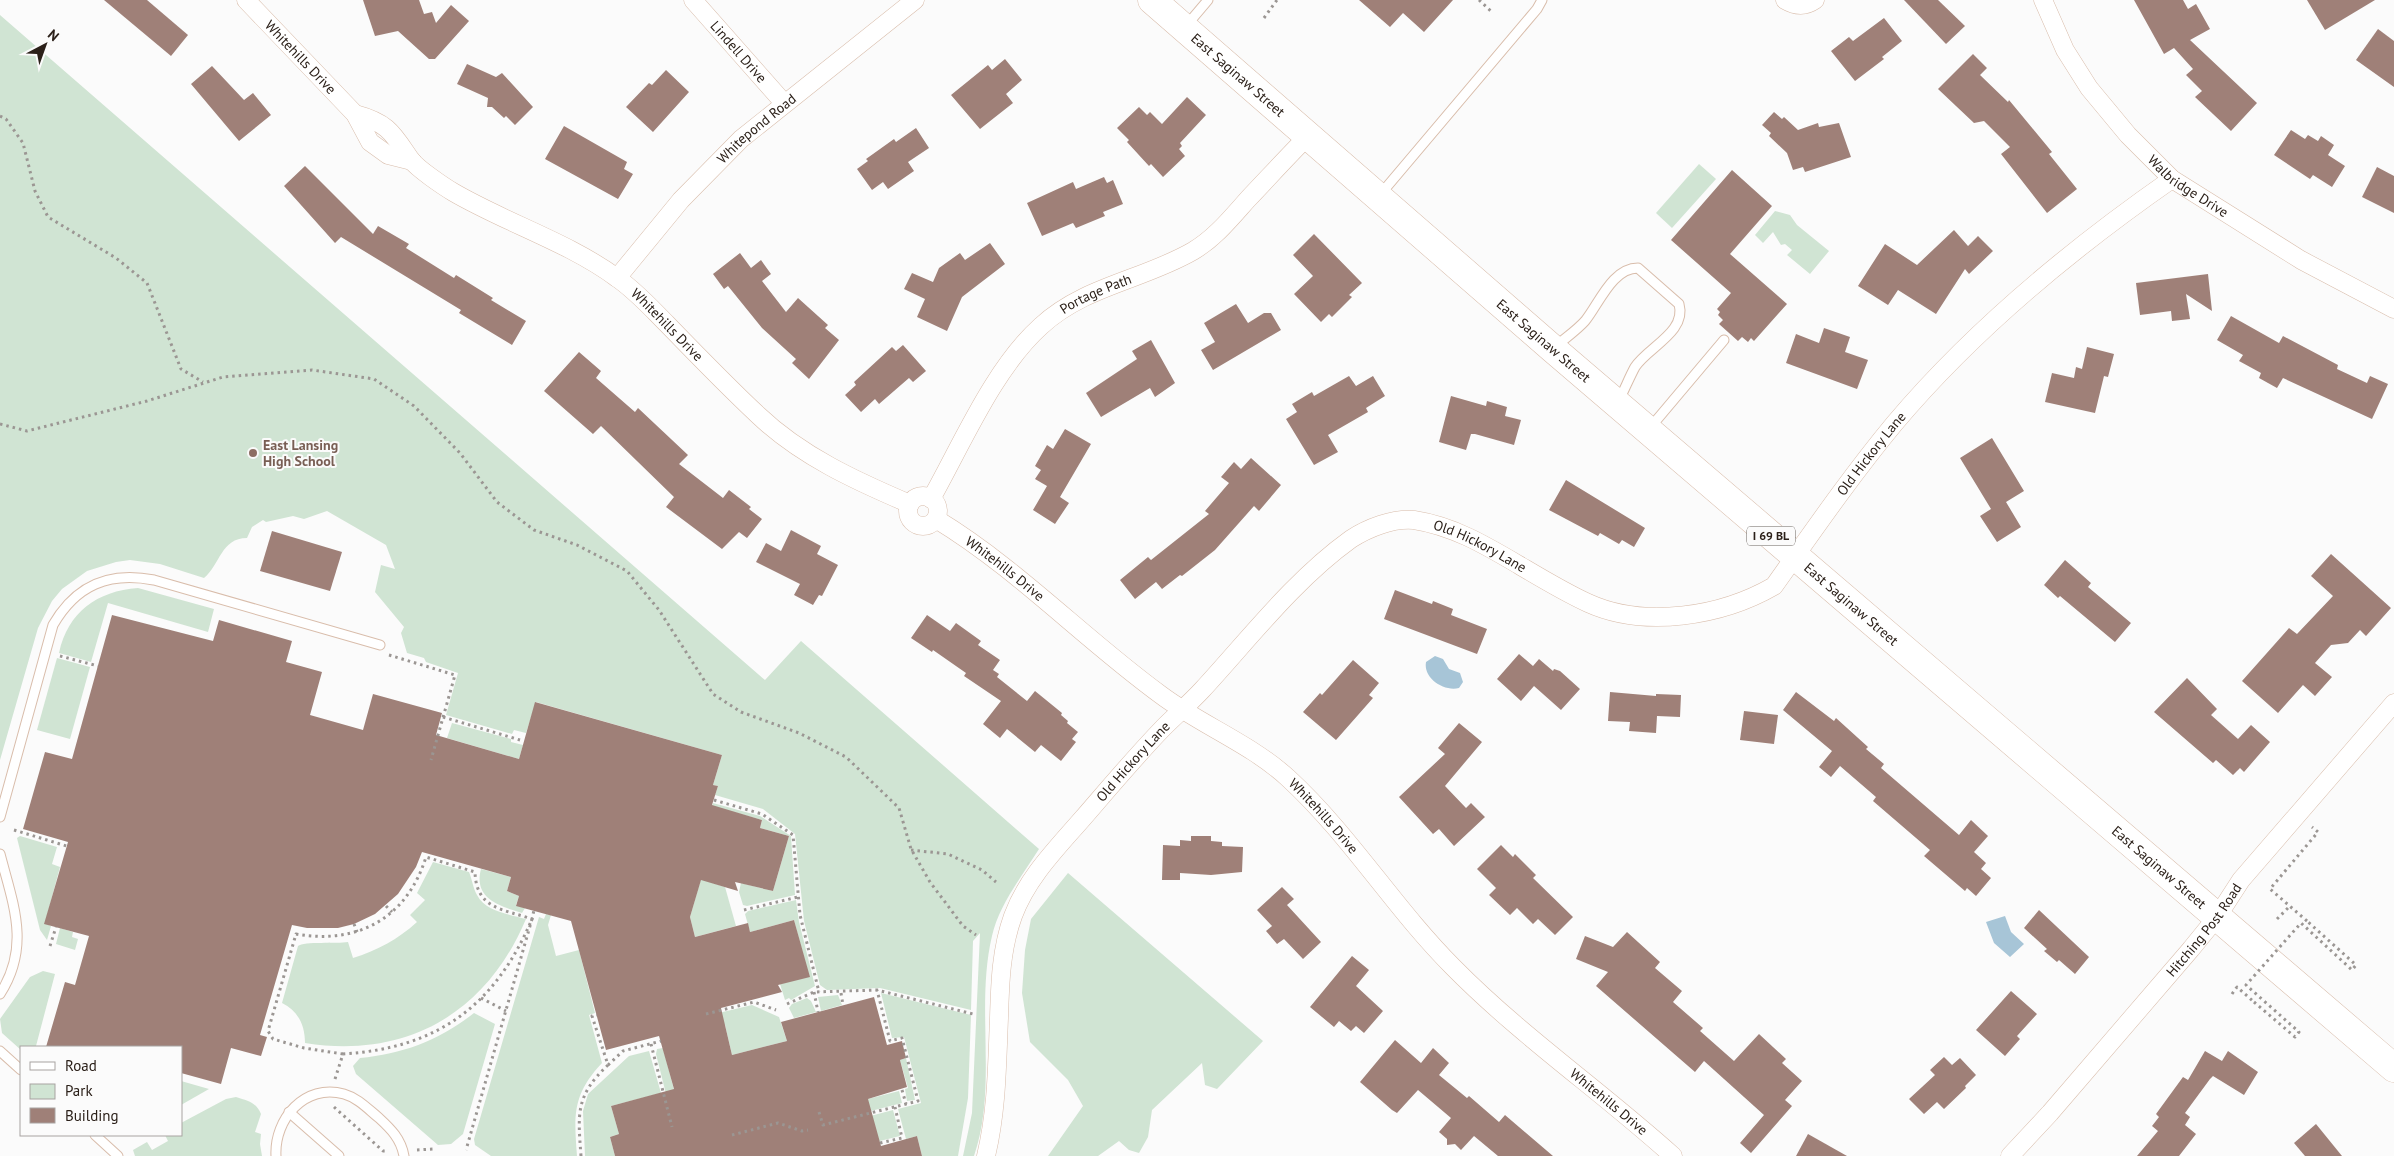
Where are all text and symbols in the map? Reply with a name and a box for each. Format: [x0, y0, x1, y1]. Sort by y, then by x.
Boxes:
street label: Whitehills Drive [261, 16, 340, 98]
street label: Lindell Drive [707, 17, 771, 86]
north arrow [20, 20, 70, 70]
text: N [44, 25, 63, 45]
street label: East Saginaw Street [1187, 29, 1289, 121]
street label: Whitepond Road [713, 90, 800, 167]
street label: Walbridge Drive [2144, 151, 2232, 221]
street label: Portage Path [1056, 270, 1134, 318]
street label: Whitehills Drive [627, 284, 707, 365]
street label: East Saginaw Street [1493, 295, 1595, 386]
street label: Old Hickory Lane [1833, 408, 1910, 499]
place label: East Lansing High School [263, 436, 338, 470]
marker: East Lansing High School [247, 447, 259, 459]
street label: Old Hickory Lane [1431, 516, 1530, 576]
road number: I 69 BL [1747, 526, 1795, 546]
street label: Whitehills Drive [962, 532, 1048, 605]
street label: East Saginaw Street [1800, 559, 1902, 650]
street label: Old Hickory Lane [1092, 717, 1174, 805]
street label: Whitehills Drive [1285, 775, 1362, 857]
street label: East Saginaw Street [2108, 822, 2210, 913]
street label: Hitching Post Road [2162, 880, 2245, 980]
legend [20, 1046, 182, 1136]
text: Road [65, 1056, 97, 1075]
street label: Whitehills Drive [1566, 1064, 1651, 1139]
text: Park [65, 1081, 93, 1100]
text: Building [65, 1106, 119, 1125]

